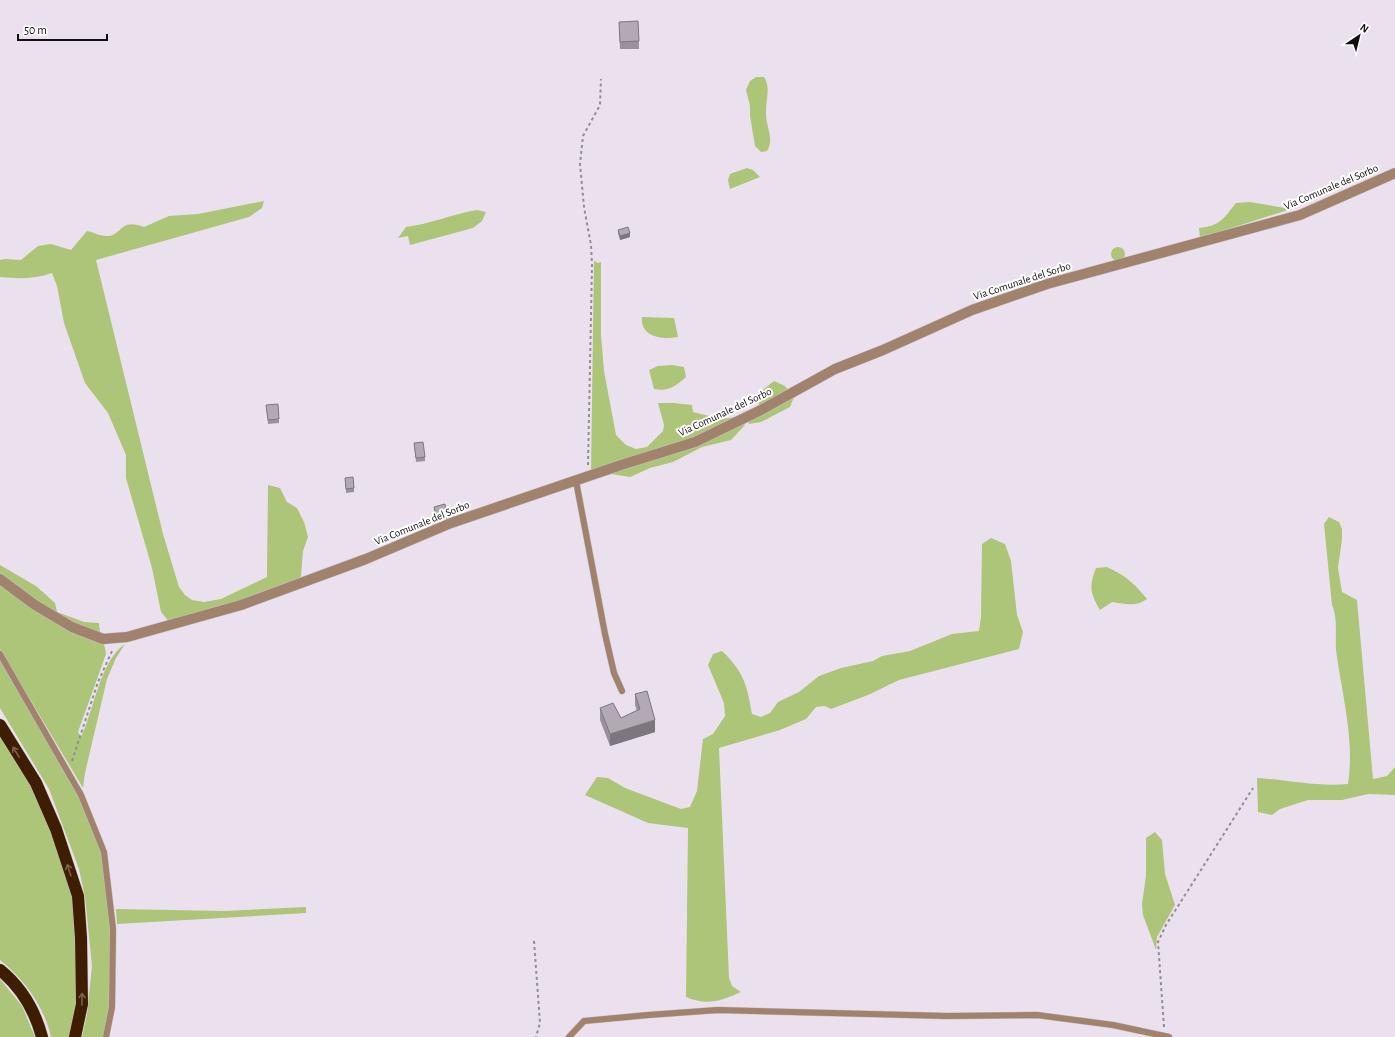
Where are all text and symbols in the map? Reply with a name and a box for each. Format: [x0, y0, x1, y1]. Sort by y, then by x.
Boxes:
scale bar [18, 16, 107, 42]
north arrow [1339, 16, 1379, 56]
text: N [1358, 22, 1371, 35]
text: 50 m [24, 24, 47, 36]
street label: Via Comunale del Sorbo [1282, 162, 1380, 212]
street label: Via Comunale del Sorbo [972, 260, 1072, 302]
street label: Via Comunale del Sorbo [677, 386, 773, 438]
street label: Via Comunale del Sorbo [373, 499, 471, 547]
one-way arrow [12, 746, 20, 758]
one-way arrow [65, 864, 72, 877]
one-way arrow [78, 993, 86, 1006]

